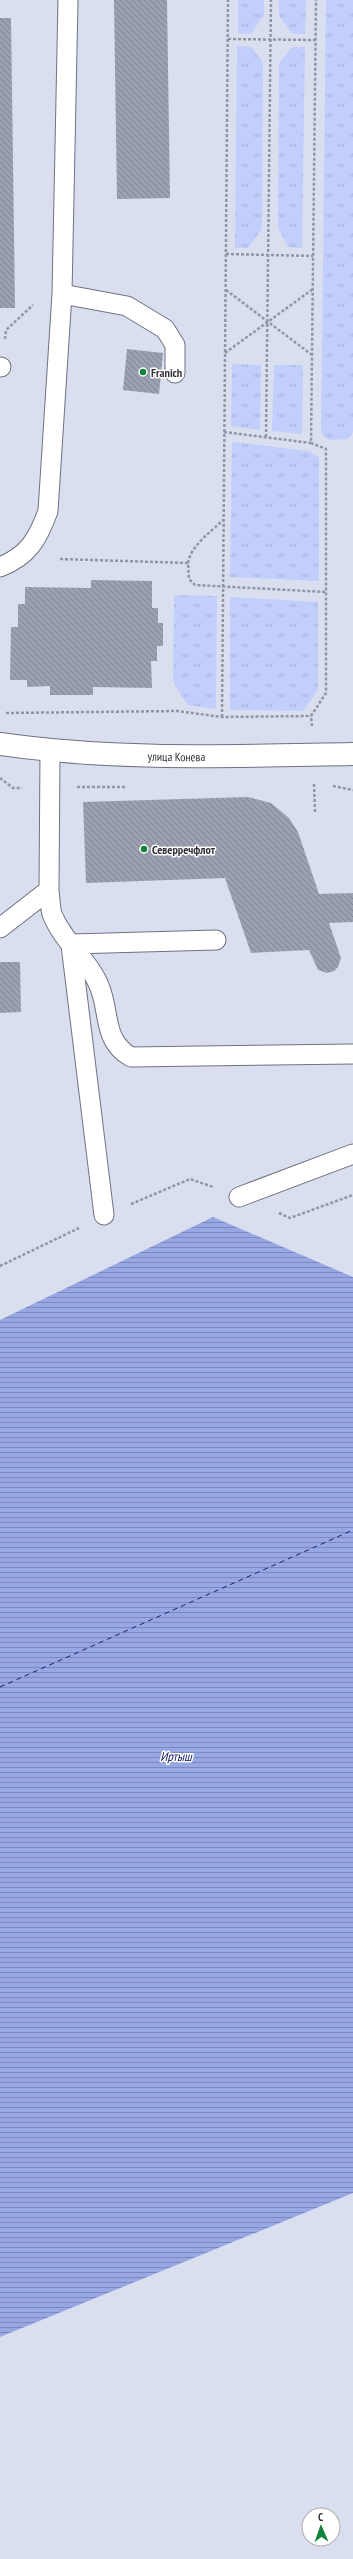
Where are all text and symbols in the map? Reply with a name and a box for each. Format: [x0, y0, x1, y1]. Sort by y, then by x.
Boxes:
place label: Franich [151, 365, 182, 380]
marker: Franich [138, 367, 148, 377]
street label: улица Конева [147, 748, 205, 764]
place label: Северречфлот [152, 842, 216, 857]
marker: Северречфлот [139, 844, 149, 854]
water label: Иртыш [160, 1748, 193, 1765]
north arrow [301, 2507, 341, 2547]
text: С [318, 2510, 323, 2524]

